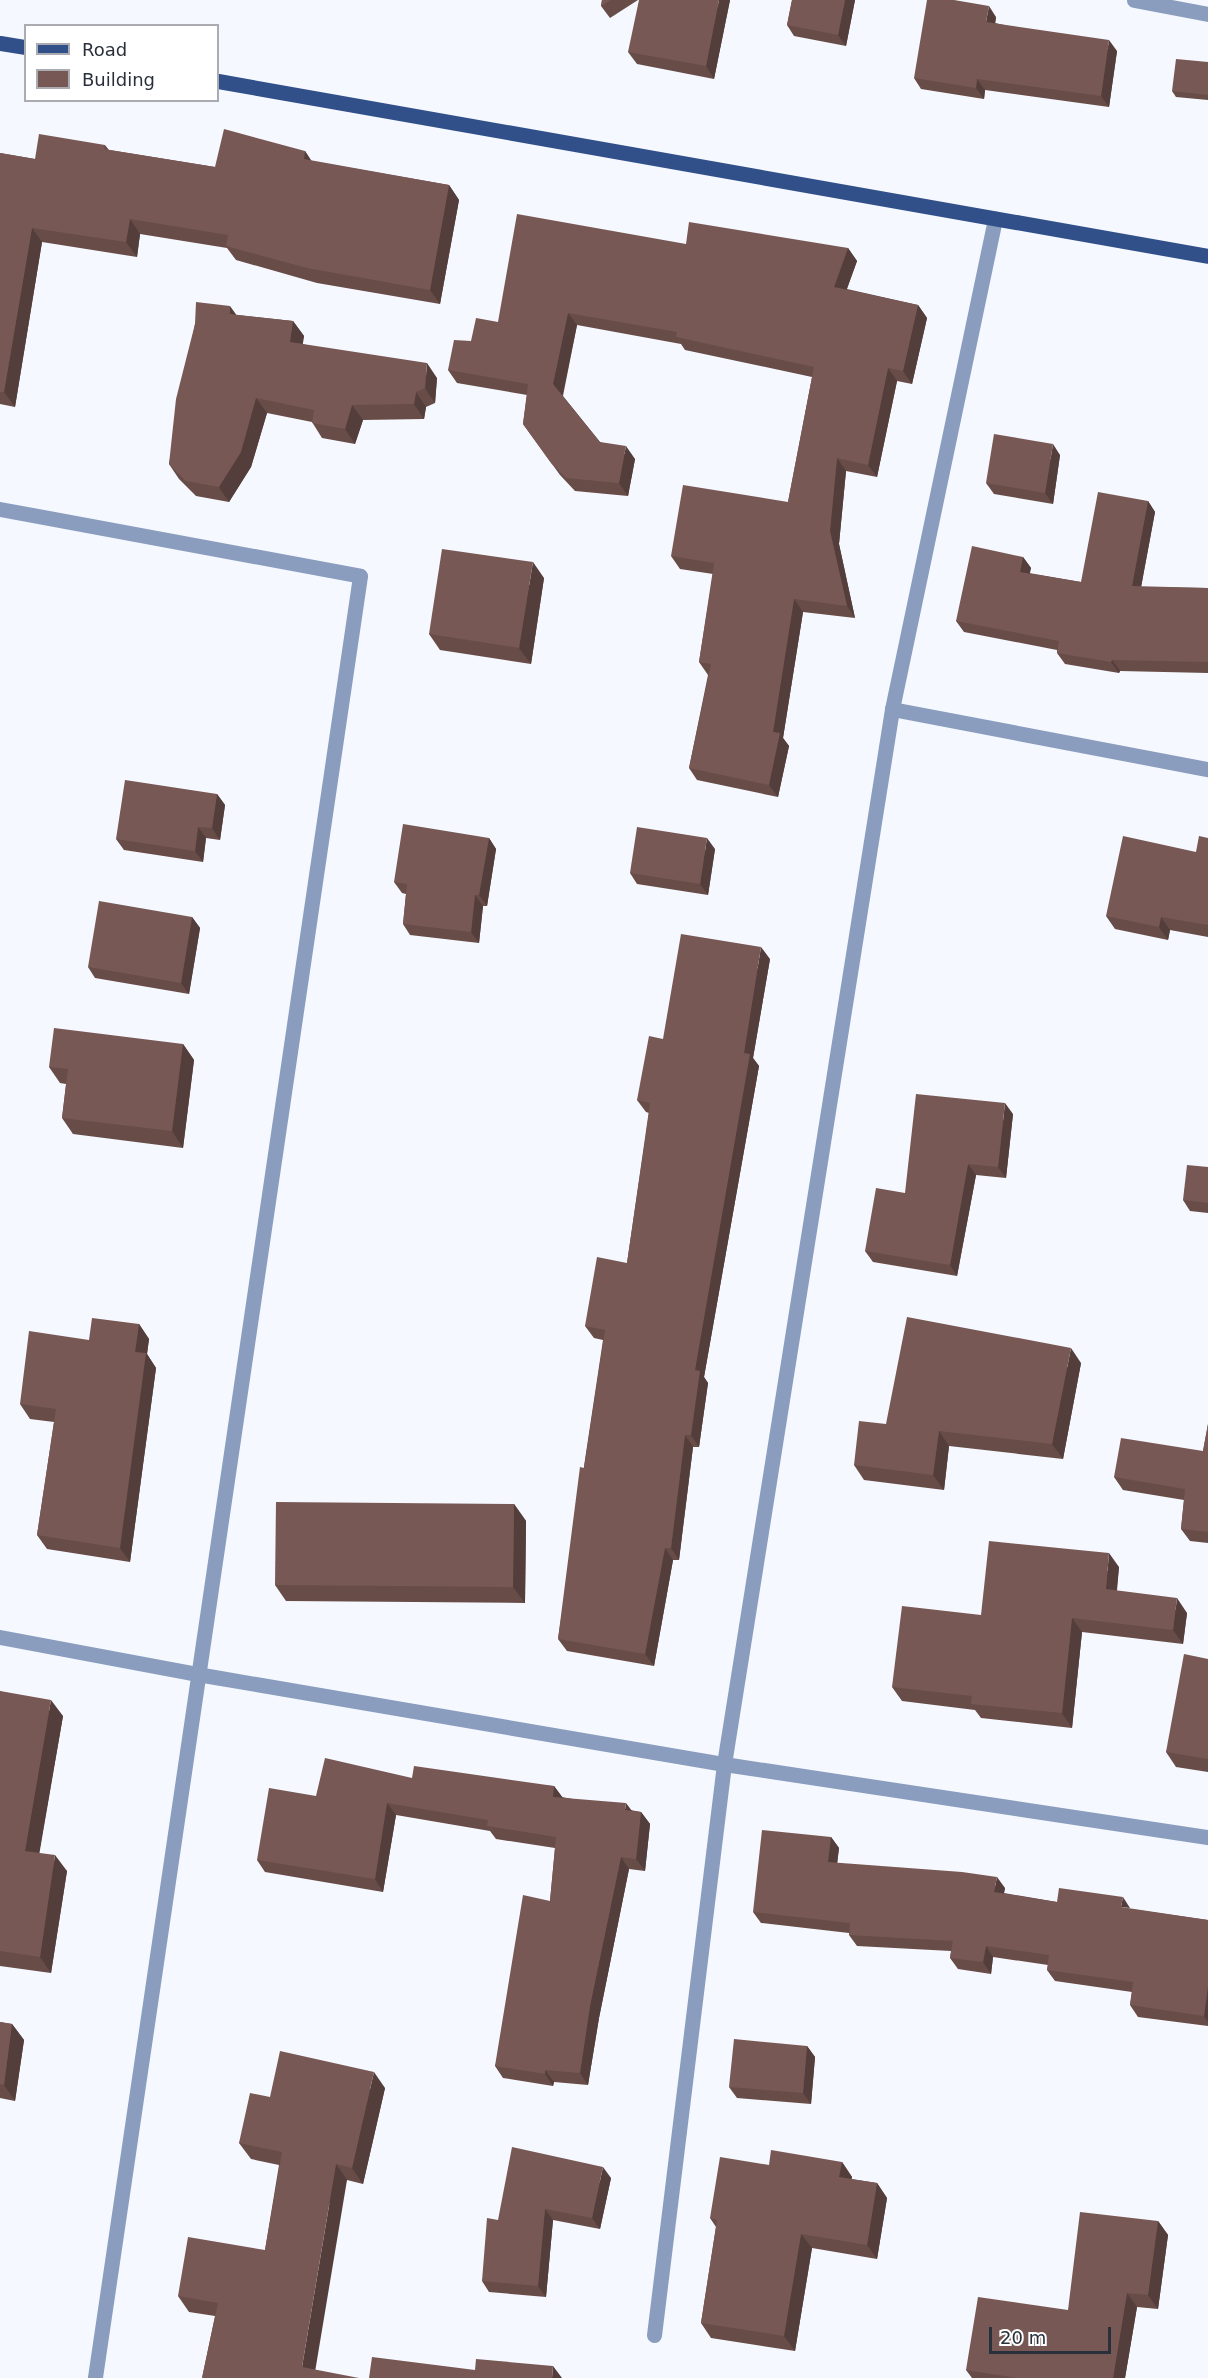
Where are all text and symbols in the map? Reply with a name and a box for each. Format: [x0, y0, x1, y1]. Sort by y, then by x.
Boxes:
legend [24, 24, 219, 102]
text: Road [82, 39, 127, 60]
text: Building [82, 69, 155, 90]
scale bar [992, 2315, 1114, 2353]
text: 20 m [1000, 2327, 1046, 2348]

